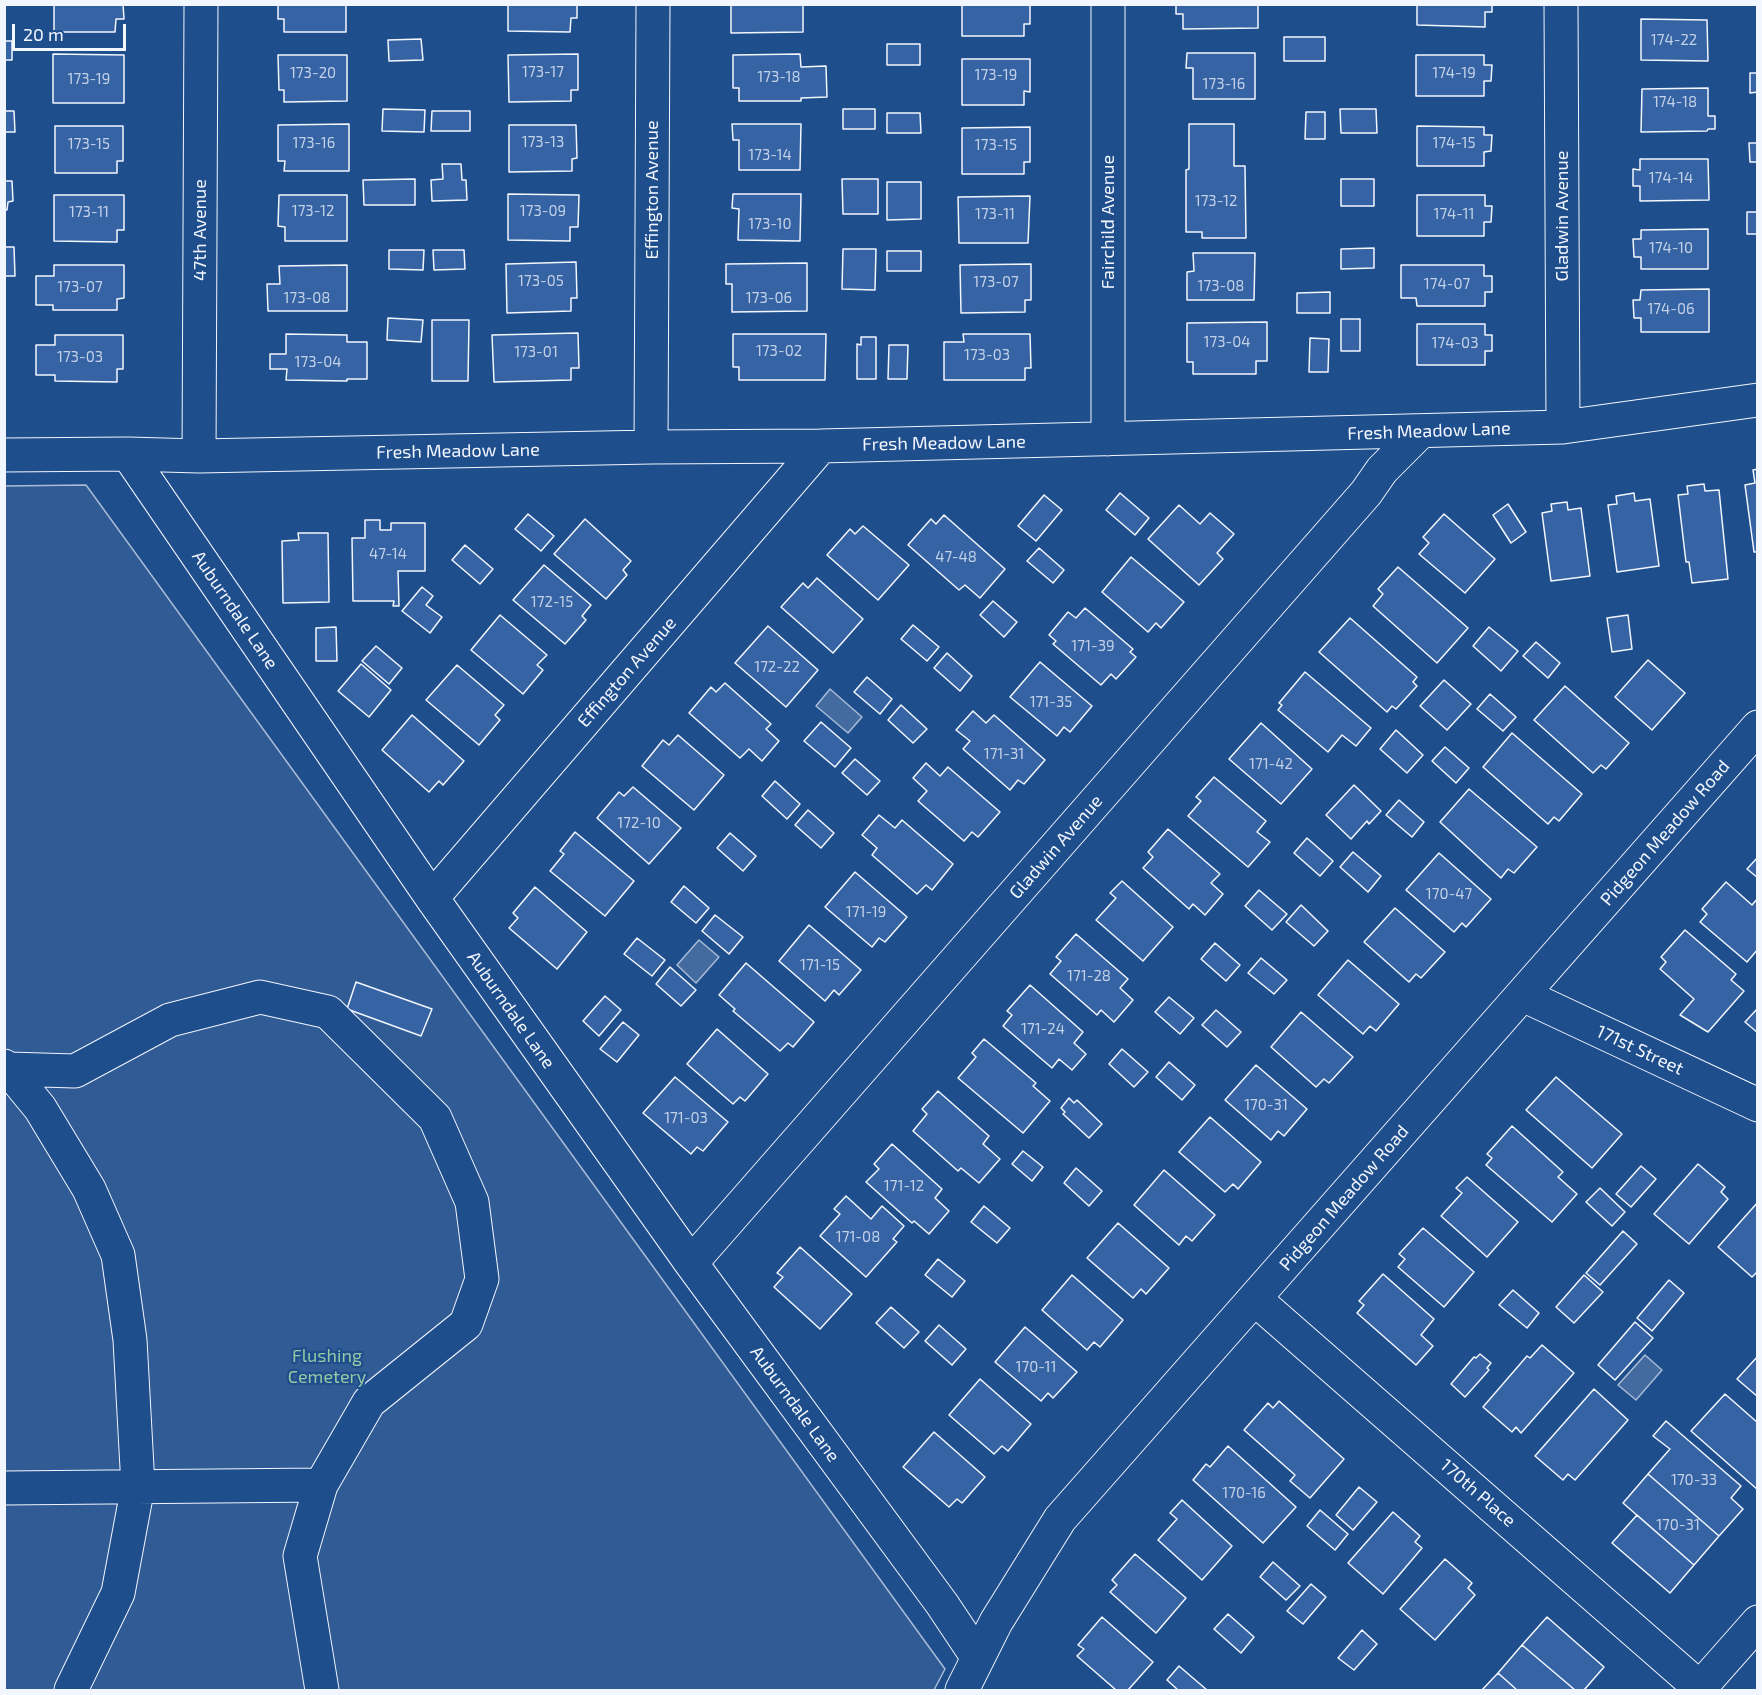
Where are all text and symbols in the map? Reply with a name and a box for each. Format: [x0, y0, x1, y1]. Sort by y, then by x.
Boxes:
scale bar [15, 12, 129, 50]
text: 20 m [23, 23, 64, 45]
house number: 174-22 [1651, 31, 1697, 49]
house number: 173-17 [522, 63, 564, 81]
house number: 173-20 [290, 64, 336, 82]
house number: 174-19 [1432, 64, 1476, 82]
house number: 173-19 [975, 66, 1017, 84]
house number: 173-18 [757, 68, 801, 86]
house number: 173-19 [68, 70, 110, 88]
house number: 173-16 [1203, 75, 1245, 93]
house number: 174-18 [1653, 93, 1697, 111]
street label: Effington Avenue [641, 120, 663, 260]
house number: 173-13 [522, 133, 564, 151]
house number: 173-16 [293, 134, 335, 152]
house number: 174-15 [1432, 134, 1476, 152]
house number: 173-15 [68, 135, 110, 153]
house number: 173-15 [975, 136, 1017, 154]
house number: 173-14 [748, 146, 792, 164]
street label: Gladwin Avenue [1551, 151, 1573, 281]
street label: Fairchild Avenue [1097, 155, 1119, 289]
house number: 174-14 [1649, 169, 1693, 187]
street label: 47th Avenue [189, 179, 211, 281]
house number: 173-12 [1195, 192, 1237, 210]
house number: 173-12 [292, 202, 334, 220]
house number: 173-09 [520, 202, 566, 220]
house number: 173-11 [69, 203, 109, 221]
house number: 173-11 [975, 205, 1015, 223]
house number: 174-11 [1433, 205, 1475, 223]
house number: 173-10 [748, 215, 792, 233]
house number: 174-10 [1649, 239, 1693, 257]
house number: 173-05 [518, 272, 564, 290]
house number: 173-07 [973, 273, 1019, 291]
house number: 174-07 [1424, 275, 1470, 293]
house number: 173-08 [1198, 277, 1244, 295]
house number: 173-07 [57, 278, 103, 296]
house number: 173-08 [284, 289, 330, 307]
house number: 173-06 [746, 289, 792, 307]
house number: 174-06 [1647, 300, 1695, 318]
house number: 173-04 [1204, 333, 1250, 351]
house number: 174-03 [1432, 334, 1478, 352]
house number: 173-02 [756, 342, 802, 360]
house number: 173-01 [514, 343, 558, 361]
house number: 173-03 [964, 346, 1010, 364]
house number: 173-03 [57, 348, 103, 366]
house number: 173-04 [295, 353, 341, 371]
street label: Fresh Meadow Lane [1347, 417, 1511, 445]
street label: Fresh Meadow Lane [862, 431, 1026, 455]
street label: Fresh Meadow Lane [376, 439, 540, 463]
house number: 47-14 [369, 545, 407, 563]
street label: Auburndale Lane [187, 547, 283, 673]
house number: 47-48 [935, 548, 977, 566]
house number: 172-15 [531, 593, 573, 611]
street label: Effington Avenue [573, 612, 681, 732]
house number: 171-39 [1071, 637, 1115, 655]
house number: 172-22 [754, 658, 800, 676]
house number: 171-35 [1030, 693, 1072, 711]
house number: 171-31 [984, 745, 1024, 763]
house number: 171-42 [1249, 755, 1293, 773]
street label: Pidgeon Meadow Road [1596, 756, 1734, 910]
street label: Gladwin Avenue [1005, 791, 1107, 903]
house number: 172-10 [617, 814, 661, 832]
house number: 170-47 [1426, 885, 1472, 903]
house number: 171-19 [846, 903, 886, 921]
street label: Auburndale Lane [463, 947, 559, 1073]
house number: 171-15 [800, 956, 840, 974]
house number: 171-28 [1067, 967, 1111, 985]
house number: 171-24 [1021, 1020, 1065, 1038]
street label: 171st Street [1593, 1020, 1687, 1080]
house number: 170-31 [1244, 1096, 1288, 1114]
house number: 171-03 [664, 1109, 708, 1127]
street label: Pidgeon Meadow Road [1275, 1121, 1413, 1275]
house number: 171-12 [884, 1177, 924, 1195]
house number: 171-08 [836, 1228, 880, 1246]
street label: Auburndale Lane [746, 1342, 844, 1466]
park label: Flushing Cemetery [288, 1345, 366, 1388]
house number: 170-11 [1016, 1358, 1056, 1376]
street label: 170th Place [1436, 1454, 1520, 1532]
house number: 170-33 [1671, 1471, 1717, 1489]
house number: 170-16 [1222, 1484, 1266, 1502]
house number: 170-31 [1656, 1516, 1700, 1534]

